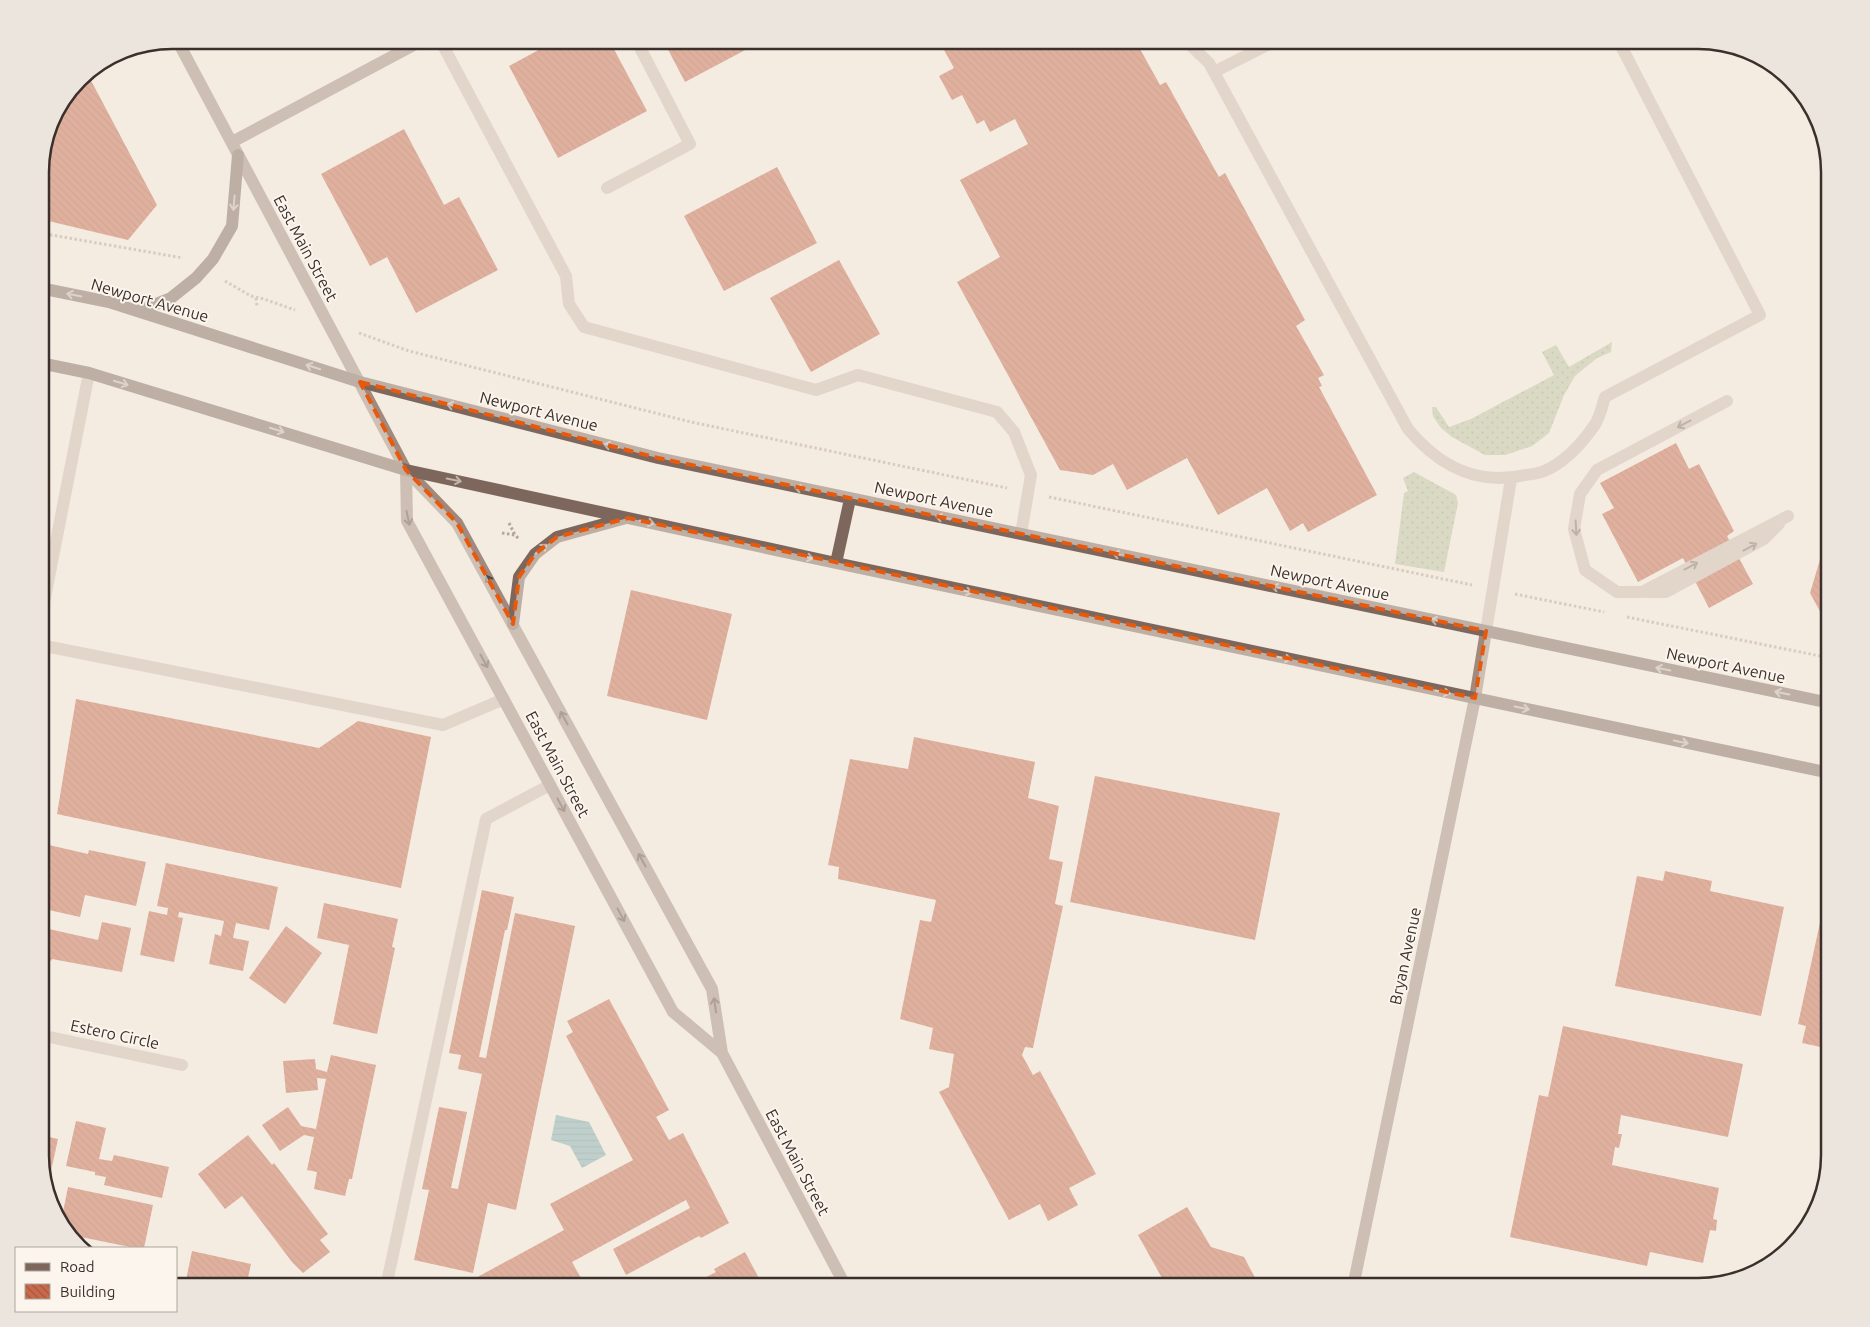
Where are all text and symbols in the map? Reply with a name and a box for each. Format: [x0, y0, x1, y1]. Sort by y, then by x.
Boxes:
street label: East Main Street [270, 192, 342, 305]
one-way arrow [229, 195, 238, 211]
street label: Newport Avenue [89, 275, 211, 325]
one-way arrow [66, 290, 82, 299]
one-way arrow [306, 362, 321, 371]
one-way arrow [113, 379, 129, 389]
street label: Newport Avenue [478, 388, 600, 434]
one-way arrow [446, 401, 462, 410]
one-way arrow [1676, 419, 1691, 429]
one-way arrow [269, 426, 285, 436]
one-way arrow [603, 441, 619, 451]
one-way arrow [446, 476, 462, 485]
street label: Newport Avenue [873, 478, 995, 520]
one-way arrow [794, 483, 810, 493]
one-way arrow [404, 510, 414, 526]
one-way arrow [935, 513, 951, 522]
one-way arrow [639, 518, 655, 527]
one-way arrow [1571, 520, 1580, 536]
one-way arrow [1742, 542, 1757, 552]
one-way arrow [535, 544, 548, 555]
one-way arrow [1113, 550, 1129, 559]
one-way arrow [797, 553, 813, 562]
street label: Newport Avenue [1269, 561, 1391, 603]
one-way arrow [1683, 561, 1698, 570]
one-way arrow [485, 574, 495, 589]
one-way arrow [1272, 583, 1288, 592]
one-way arrow [956, 586, 972, 596]
one-way arrow [1431, 616, 1447, 625]
street label: Newport Avenue [1665, 644, 1787, 686]
one-way arrow [479, 654, 489, 669]
one-way arrow [1275, 654, 1291, 663]
one-way arrow [1656, 663, 1672, 673]
one-way arrow [1434, 687, 1450, 697]
one-way arrow [1775, 688, 1791, 698]
one-way arrow [1514, 704, 1530, 713]
street label: East Main Street [522, 708, 594, 821]
one-way arrow [559, 710, 569, 725]
one-way arrow [1673, 738, 1689, 747]
one-way arrow [556, 797, 566, 812]
one-way arrow [637, 853, 647, 868]
street label: Bryan Avenue [1386, 906, 1424, 1006]
one-way arrow [616, 908, 626, 922]
one-way arrow [709, 997, 719, 1013]
street label: Estero Circle [69, 1016, 161, 1052]
street label: East Main Street [762, 1106, 834, 1219]
legend [15, 1247, 178, 1312]
text: Road [60, 1258, 95, 1275]
text: Building [60, 1283, 115, 1300]

